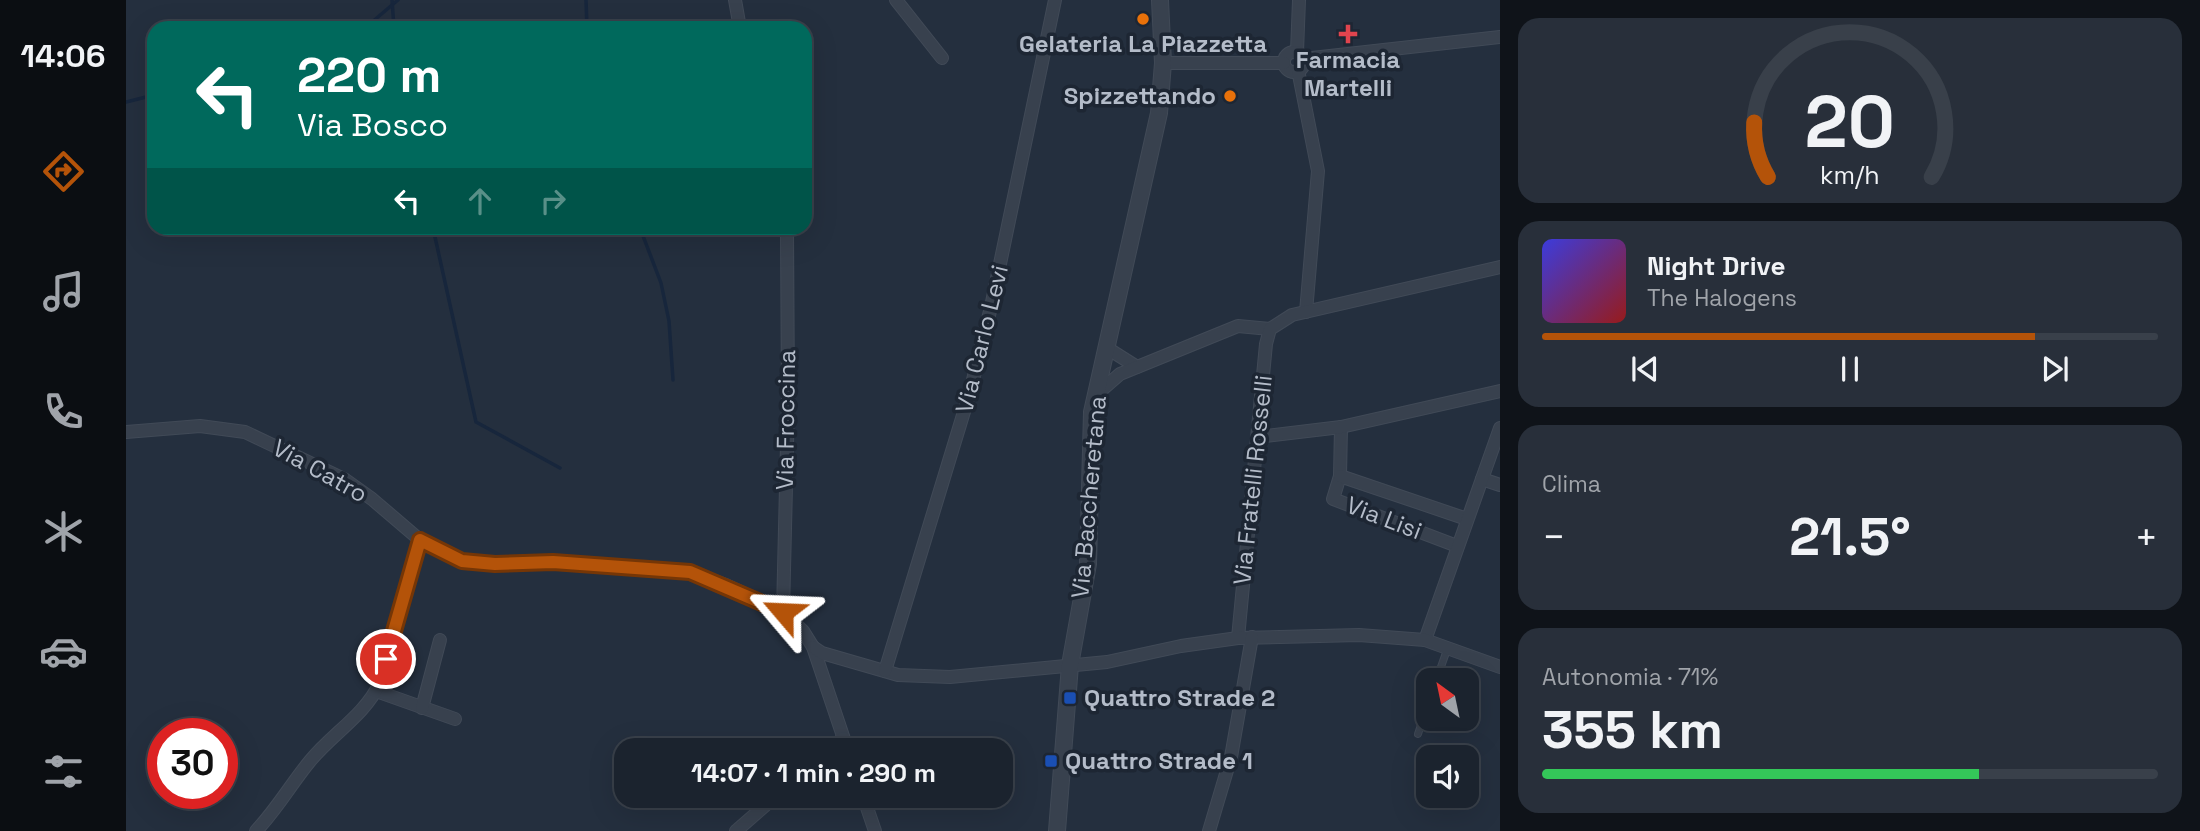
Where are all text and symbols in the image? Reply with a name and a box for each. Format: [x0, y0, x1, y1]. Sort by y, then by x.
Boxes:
marker: Gelateria La Piazzetta [1135, 11, 1151, 27]
marker: Farmacia Martelli [1340, 26, 1356, 42]
place label: Gelateria La Piazzetta [1019, 28, 1267, 59]
text: 14:06 [21, 36, 105, 76]
text: 220 m [297, 44, 441, 106]
place label: Farmacia Martelli [1296, 44, 1400, 103]
icon: left [182, 49, 273, 140]
text: 20 [1805, 75, 1895, 168]
place label: Spizzettando [1064, 80, 1216, 111]
marker: Spizzettando [1222, 88, 1238, 104]
text: Via Bosco [297, 105, 448, 145]
icon: directions [39, 147, 88, 196]
text: km/h [1820, 158, 1880, 190]
icon: left [388, 182, 426, 220]
icon: ahead [461, 182, 499, 220]
icon: right [534, 182, 572, 220]
text: Night Drive [1647, 249, 1785, 283]
street label: Via Carlo Levi [948, 262, 1015, 416]
icon: music [39, 267, 88, 316]
text: The Halogens [1647, 283, 1797, 313]
street label: Via Froccina [769, 349, 802, 490]
icon: previous [1626, 350, 1664, 388]
icon: pause [1831, 350, 1869, 388]
icon: next [2036, 350, 2074, 388]
street label: Via Fratelli Rosselli [1226, 373, 1279, 587]
icon: phone [39, 387, 88, 436]
street label: Via Baccheretana [1064, 394, 1113, 600]
street label: Via Catro [267, 432, 373, 509]
text: Clima [1542, 469, 1601, 499]
street label: Via Lisi [1342, 489, 1426, 546]
text: 21.5° [1789, 504, 1911, 570]
icon: climate [39, 507, 88, 556]
text: − [1542, 513, 1566, 561]
text: + [2134, 513, 2158, 561]
position arrow [746, 575, 820, 649]
icon: car [39, 627, 88, 676]
pin [356, 629, 416, 689]
icon: arrive [367, 640, 405, 678]
text: Autonomia · 71% [1542, 662, 1718, 692]
north arrow [1416, 668, 1479, 732]
map controls [1416, 668, 1479, 808]
place label: Quattro Strade 2 [1084, 682, 1275, 713]
marker: Quattro Strade 2 [1062, 690, 1078, 706]
text: 355 km [1542, 697, 1723, 763]
speed limit sign: 30 [147, 718, 238, 809]
place label: Quattro Strade 1 [1065, 745, 1253, 776]
button: sound [1416, 745, 1479, 808]
icon: filters [39, 747, 88, 796]
marker: Quattro Strade 1 [1043, 753, 1059, 769]
text: 14:07 · 1 min · 290 m [691, 756, 936, 790]

